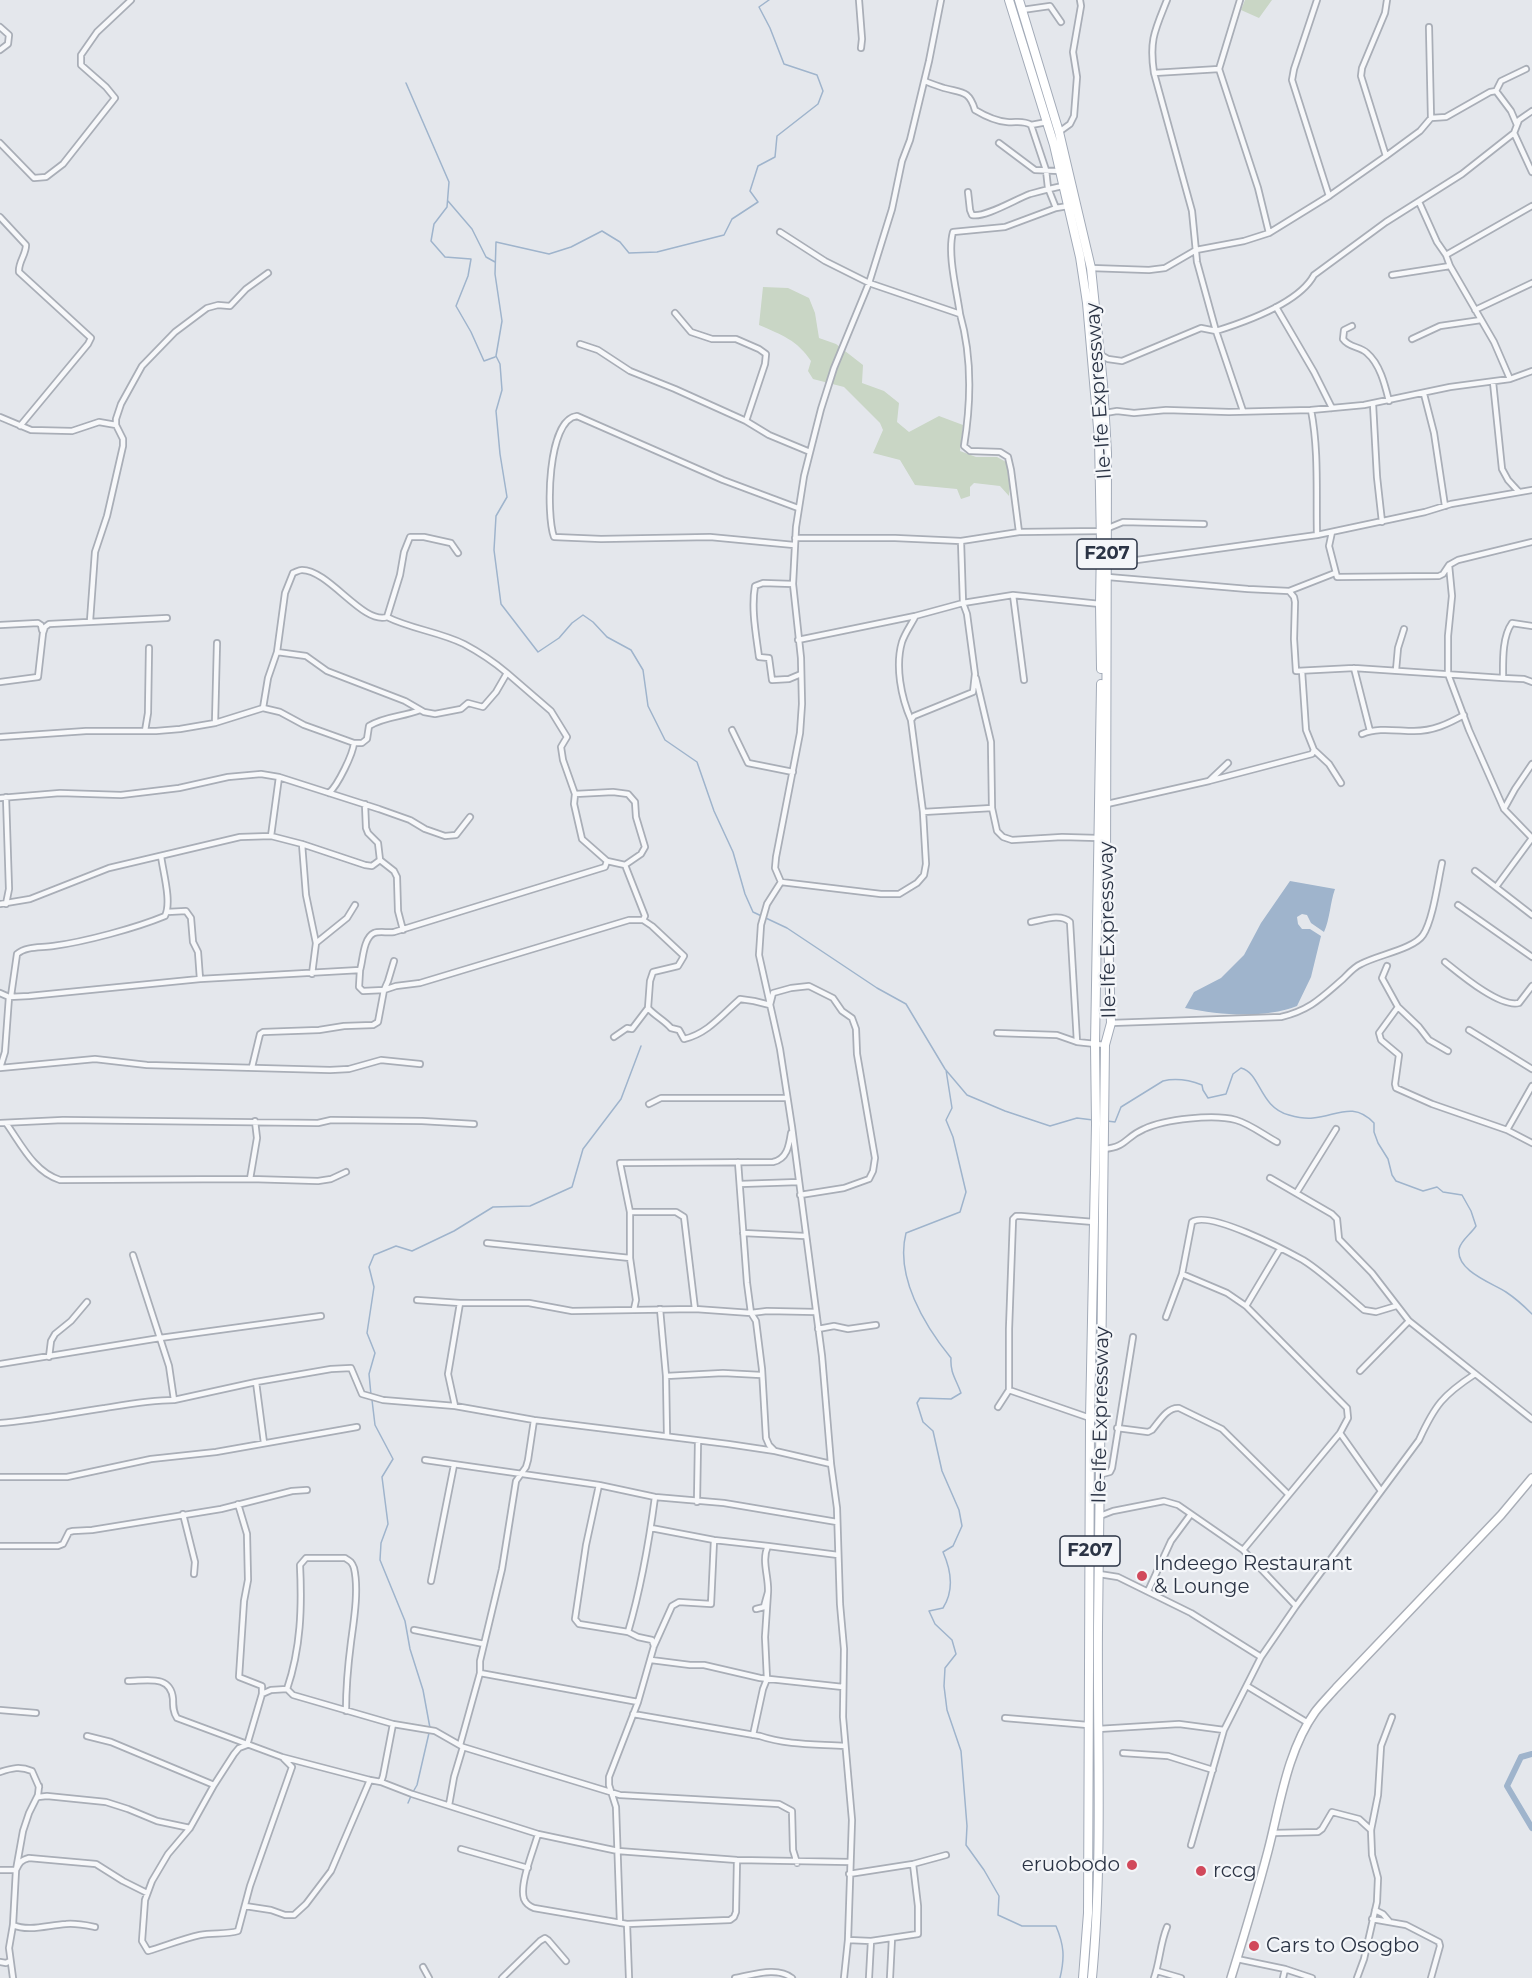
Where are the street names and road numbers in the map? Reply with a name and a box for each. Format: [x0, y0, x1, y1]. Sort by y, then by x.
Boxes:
street label: Ile-Ife Expressway [1081, 302, 1117, 480]
road number: F207 [1077, 539, 1137, 569]
street label: Ile-Ife Expressway [1094, 841, 1122, 1019]
street label: Ile-Ife Expressway [1087, 1326, 1115, 1504]
road number: F207 [1060, 1536, 1120, 1566]

